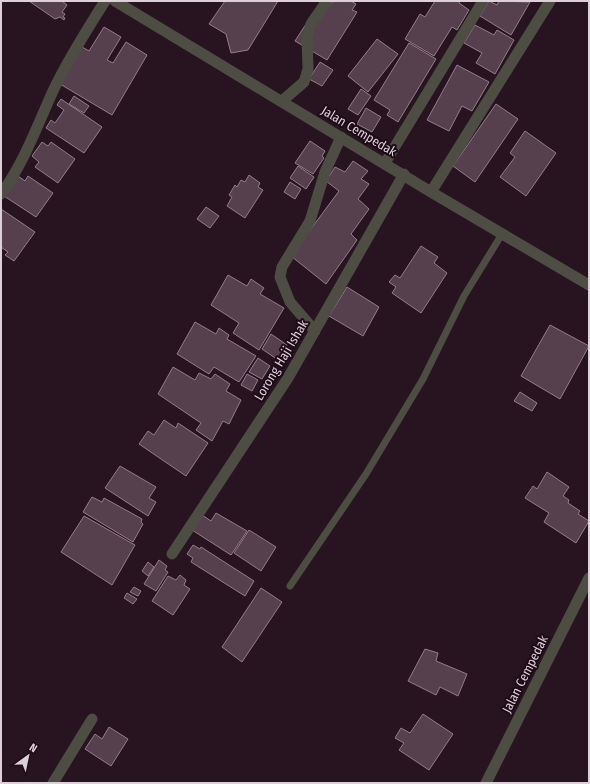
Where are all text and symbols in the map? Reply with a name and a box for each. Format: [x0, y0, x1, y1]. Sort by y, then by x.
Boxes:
street label: Jalan Cempedak [319, 103, 400, 160]
street label: Lorong Haji Ishak [251, 316, 311, 403]
street label: Jalan Cempedak [499, 632, 551, 715]
north arrow [8, 736, 48, 776]
text: N [27, 741, 39, 755]

